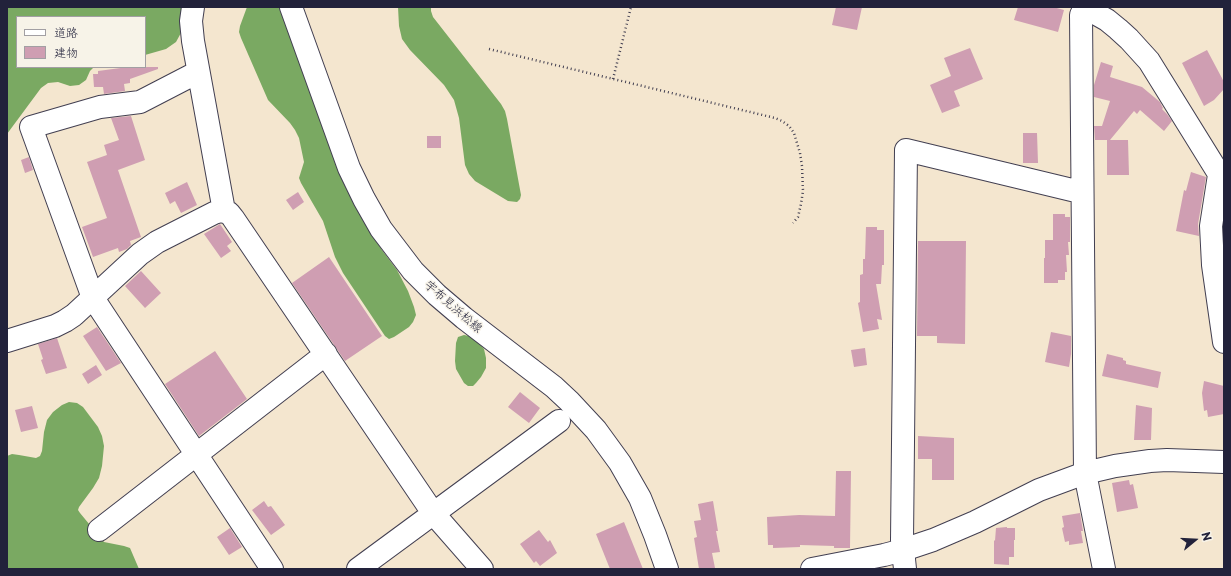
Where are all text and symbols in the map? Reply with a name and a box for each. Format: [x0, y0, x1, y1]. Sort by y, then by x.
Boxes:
legend [16, 16, 146, 68]
text: 道路 [54, 23, 78, 41]
text: 建物 [54, 43, 78, 61]
street label: 宇布見浜松線 [421, 278, 485, 336]
north arrow [1175, 520, 1215, 560]
text: N [1197, 529, 1216, 543]

